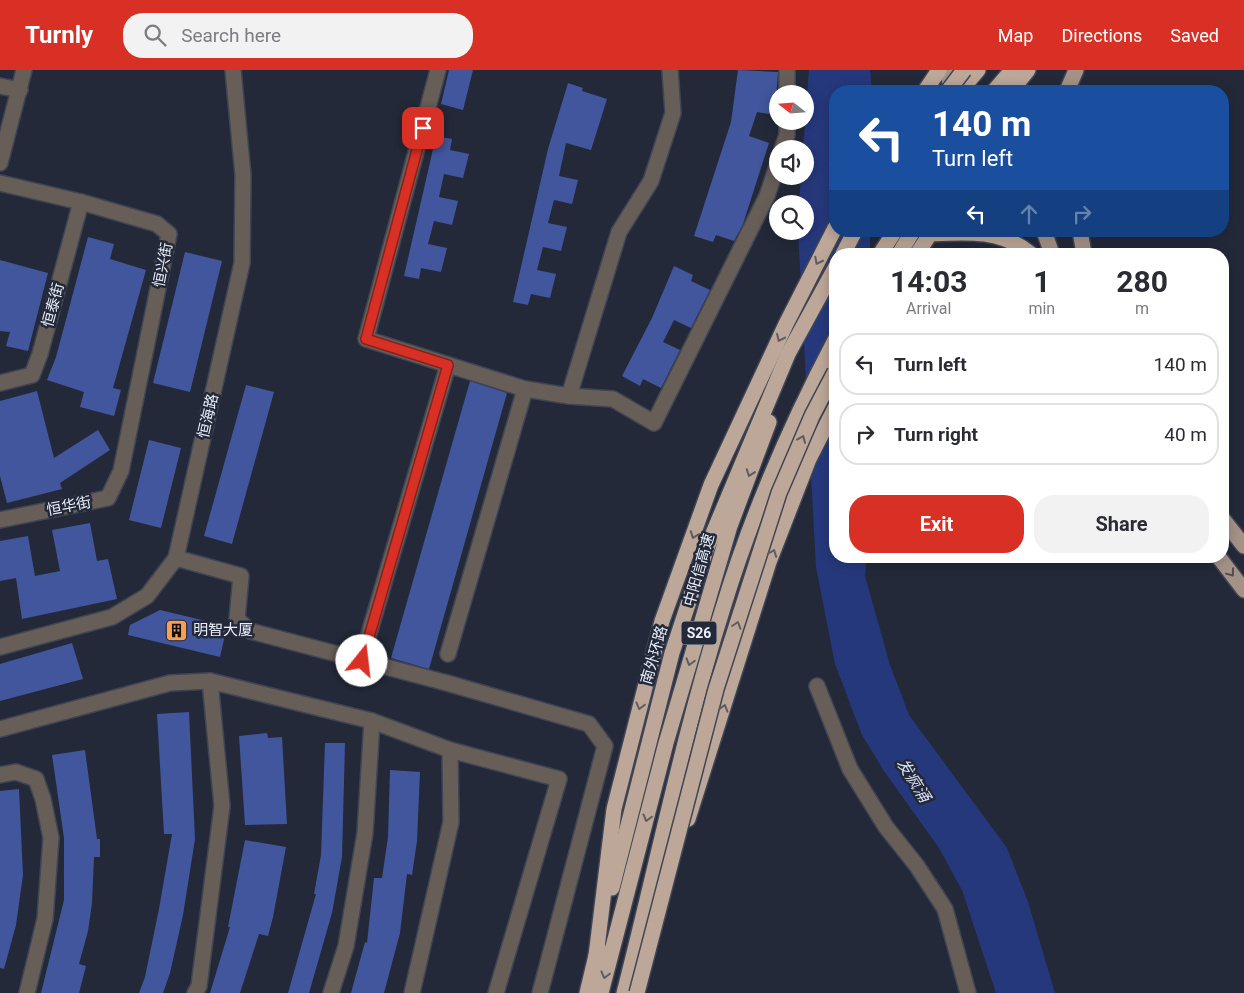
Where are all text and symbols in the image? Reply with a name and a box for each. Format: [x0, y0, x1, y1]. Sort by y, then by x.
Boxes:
search box [123, 13, 473, 58]
text: Turnly [25, 21, 93, 49]
icon: search [141, 21, 169, 49]
text: Search here [181, 24, 281, 47]
text: Map [998, 25, 1033, 46]
text: Directions [1061, 25, 1142, 46]
text: Saved [1170, 25, 1219, 46]
north arrow [769, 85, 814, 130]
map controls [769, 85, 814, 240]
text: 140 m [932, 104, 1031, 145]
icon: left [849, 105, 914, 170]
pin [402, 107, 444, 149]
icon: arrive [409, 114, 437, 142]
button: sound [769, 140, 814, 185]
text: Turn left [932, 146, 1013, 171]
button: search [769, 195, 814, 240]
icon: left [962, 200, 990, 228]
icon: ahead [1015, 200, 1043, 228]
icon: right [1068, 200, 1096, 228]
street label: 恒兴街 [150, 241, 176, 289]
one-way arrow [814, 256, 824, 265]
text: 14:03 [890, 264, 967, 299]
text: 1 [1033, 264, 1050, 299]
text: 280 [1116, 264, 1168, 299]
street label: 恒泰街 [38, 281, 68, 329]
text: Arrival [906, 299, 951, 318]
text: min [1028, 299, 1055, 318]
text: m [1135, 299, 1149, 318]
one-way arrow [775, 333, 786, 342]
icon: left [851, 350, 879, 378]
text: Turn left [894, 353, 967, 376]
text: 140 m [1154, 353, 1207, 376]
street label: 恒海路 [194, 392, 222, 440]
icon: right [851, 420, 879, 448]
text: Turn right [894, 423, 978, 446]
text: 40 m [1164, 423, 1207, 446]
one-way arrow [796, 435, 807, 444]
one-way arrow [746, 469, 756, 477]
street label: 恒华街 [45, 493, 93, 519]
button: Exit [849, 495, 1024, 553]
button: Share [1034, 495, 1209, 553]
one-way arrow [689, 530, 699, 538]
street label: 中阳信高速 [680, 531, 718, 609]
one-way arrow [767, 549, 777, 558]
one-way arrow [1225, 567, 1234, 577]
building icon: 明智大厦 [165, 618, 189, 642]
place label: 明智大厦 [193, 621, 253, 639]
road number: S26 [682, 622, 716, 644]
one-way arrow [731, 622, 741, 630]
street label: 南外环路 [637, 624, 671, 686]
position arrow [335, 634, 387, 686]
one-way arrow [686, 657, 696, 665]
one-way arrow [635, 702, 646, 711]
one-way arrow [718, 704, 728, 712]
water label: 发疯涌 [893, 755, 935, 807]
one-way arrow [642, 814, 652, 822]
one-way arrow [601, 971, 611, 979]

